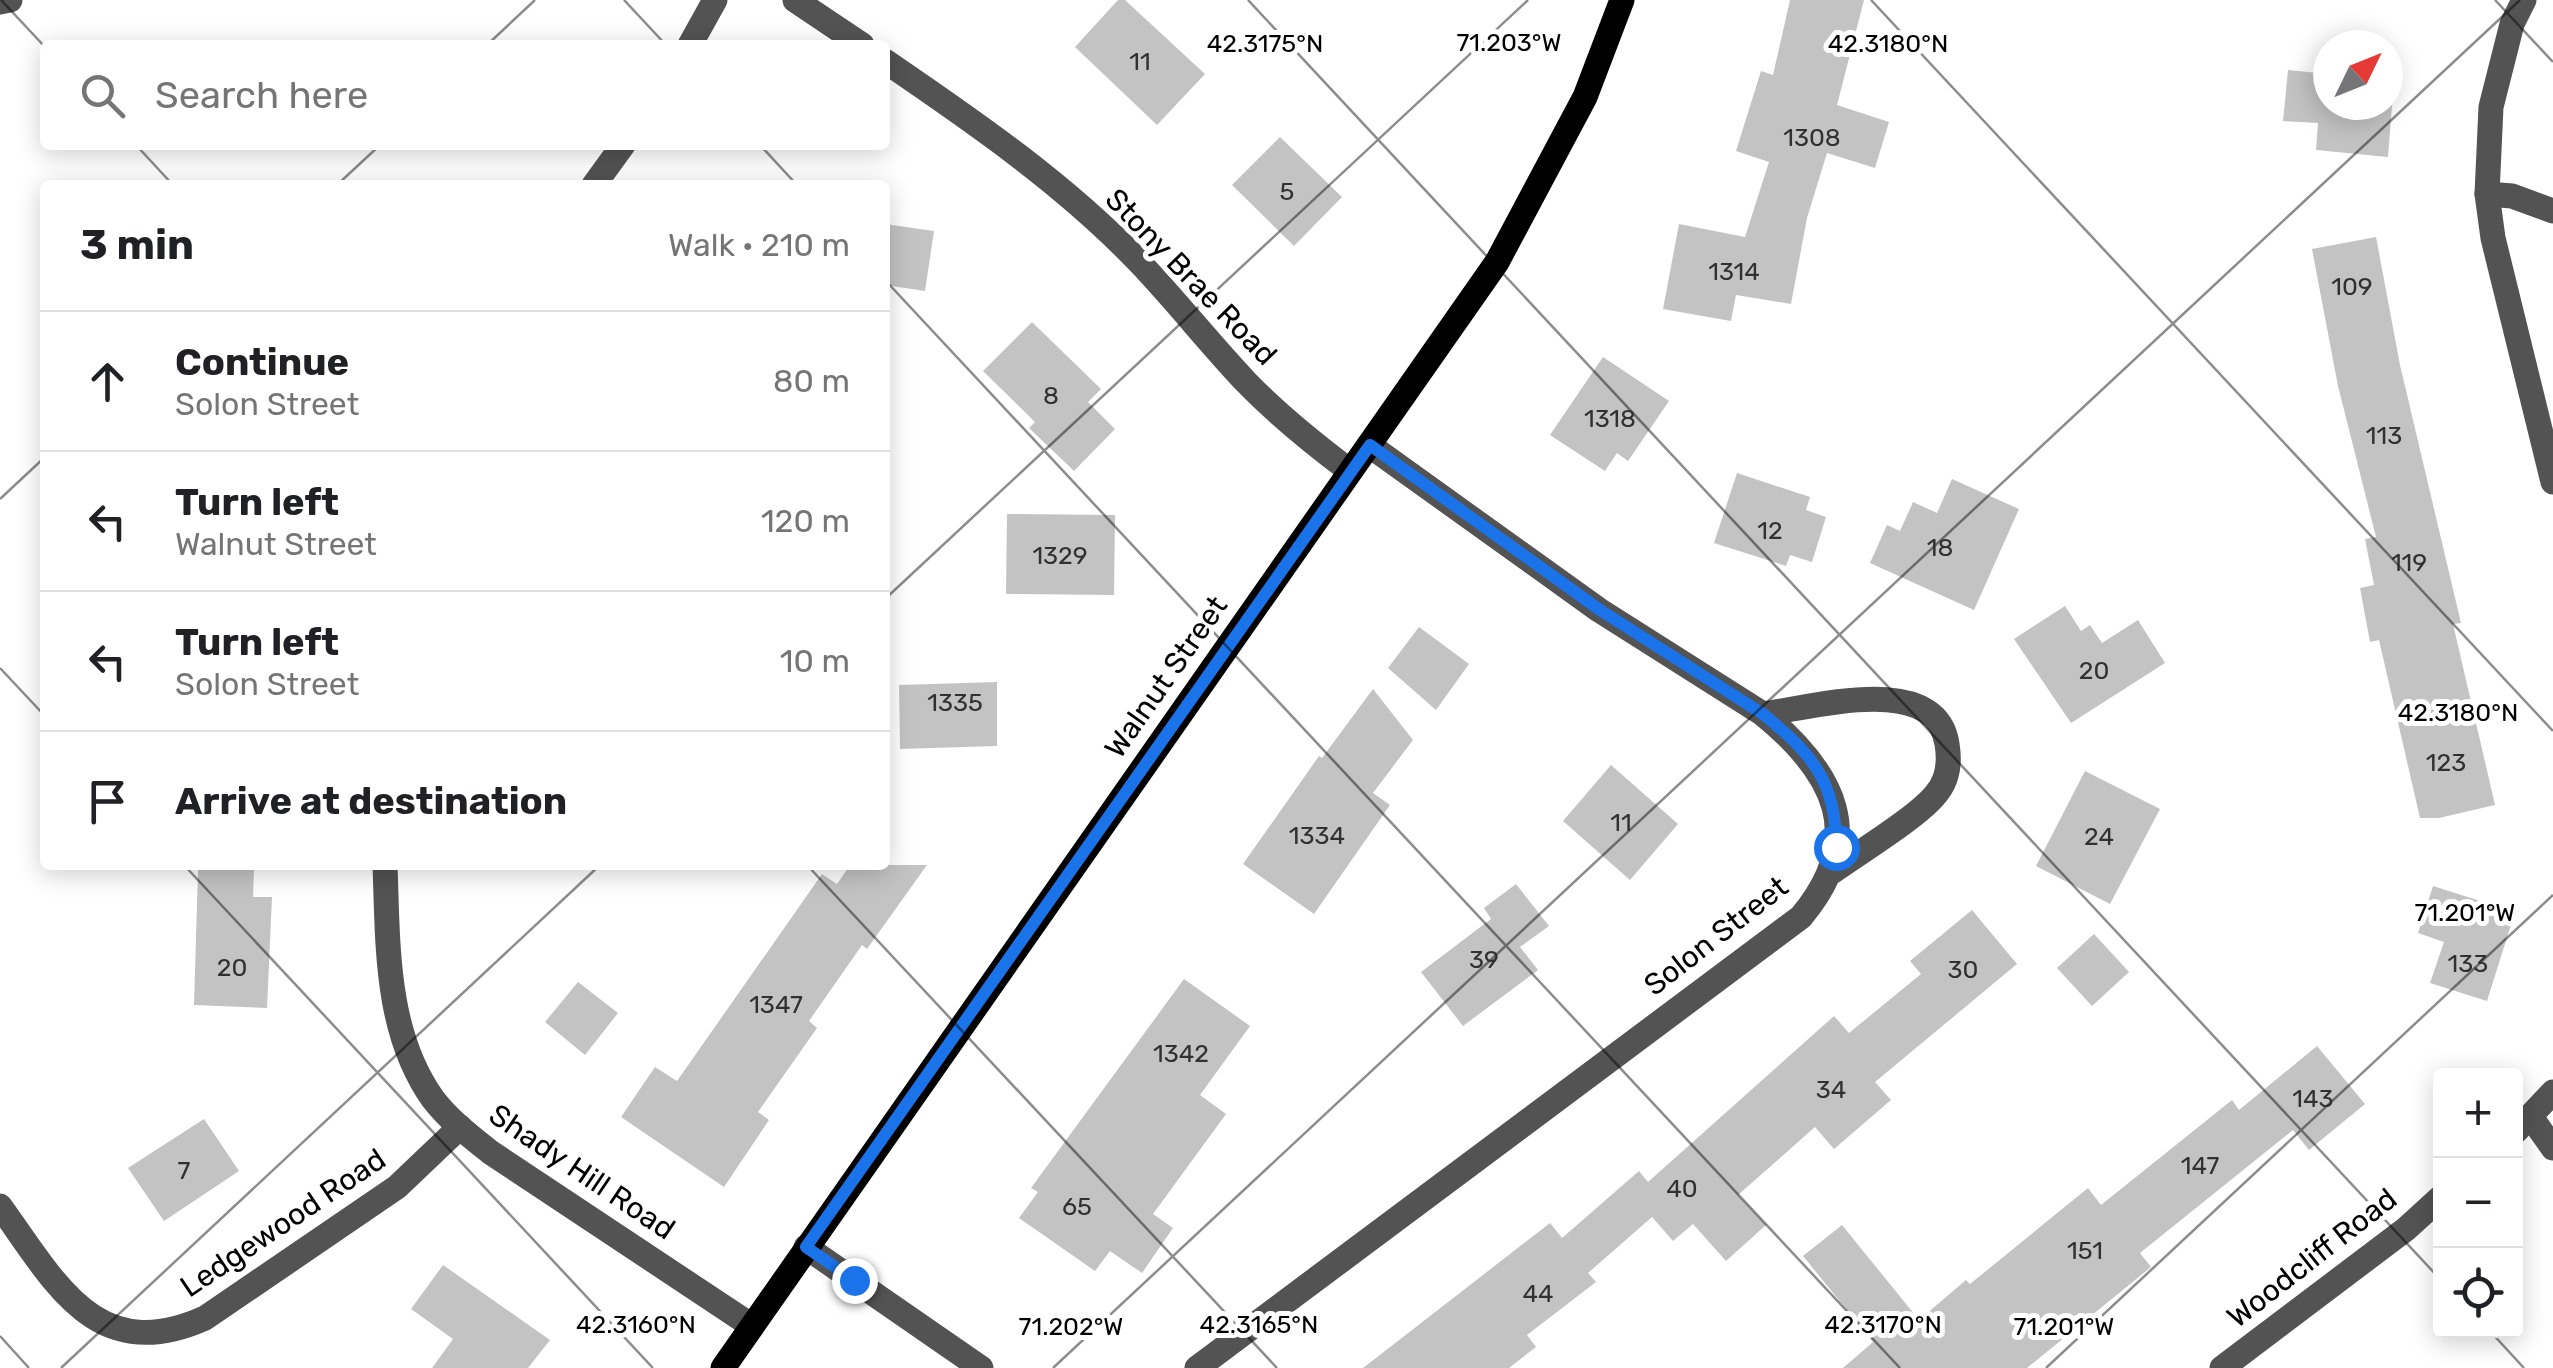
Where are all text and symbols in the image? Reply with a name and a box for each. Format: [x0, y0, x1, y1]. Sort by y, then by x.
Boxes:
text: 71.203°W [1456, 28, 1562, 57]
text: 42.3175°N [1207, 29, 1323, 58]
text: 42.3180°N [1828, 29, 1948, 58]
north arrow [2313, 30, 2403, 120]
search box [40, 40, 890, 150]
house number: 11 [1129, 47, 1151, 76]
icon: search [75, 68, 130, 123]
text: Search here [155, 72, 368, 118]
house number: 1308 [1783, 123, 1841, 152]
house number: 5 [1280, 177, 1294, 206]
street label: Stony Brae Road [1098, 181, 1284, 373]
text: 3 min [80, 220, 194, 270]
text: Walk · 210 m [668, 226, 850, 264]
house number: 1314 [1708, 257, 1760, 286]
house number: 109 [2331, 272, 2373, 301]
text: Continue [175, 339, 349, 385]
icon: ahead [80, 354, 135, 409]
text: 80 m [773, 362, 850, 400]
house number: 8 [1043, 381, 1059, 410]
text: Solon Street [175, 385, 359, 423]
house number: 1318 [1584, 404, 1636, 433]
house number: 113 [2366, 421, 2402, 450]
text: Turn left [175, 479, 339, 525]
icon: left [80, 494, 135, 549]
text: 120 m [761, 502, 850, 540]
house number: 12 [1757, 516, 1783, 545]
text: Walnut Street [175, 525, 377, 563]
house number: 18 [1927, 533, 1953, 562]
house number: 1329 [1032, 541, 1088, 570]
house number: 119 [2391, 548, 2427, 577]
street label: Walnut Street [1097, 589, 1235, 765]
text: Turn left [175, 619, 339, 665]
icon: left [80, 634, 135, 689]
text: 10 m [780, 642, 850, 680]
house number: 20 [2079, 656, 2109, 685]
text: Solon Street [175, 665, 359, 703]
house number: 1335 [927, 688, 983, 717]
text: 42.3180°N [2398, 698, 2518, 727]
house number: 123 [2426, 748, 2466, 777]
icon: arrive [80, 774, 135, 829]
text: Arrive at destination [175, 778, 567, 824]
house number: 11 [1610, 808, 1632, 837]
house number: 1334 [1289, 821, 1345, 850]
house number: 24 [2084, 822, 2114, 851]
route start [1814, 825, 1860, 871]
street label: Solon Street [1637, 869, 1795, 1003]
text: 71.201°W [2415, 898, 2515, 927]
house number: 39 [1469, 945, 1499, 974]
house number: 133 [2448, 949, 2488, 978]
house number: 20 [217, 953, 247, 982]
house number: 30 [1948, 955, 1978, 984]
house number: 1347 [749, 990, 803, 1019]
house number: 1342 [1153, 1039, 1209, 1068]
map controls [2433, 1068, 2523, 1338]
button: + [2433, 1068, 2523, 1158]
house number: 34 [1816, 1075, 1846, 1104]
house number: 143 [2292, 1084, 2334, 1113]
street label: Shady Hill Road [482, 1097, 682, 1247]
street label: Ledgewood Road [173, 1141, 393, 1305]
house number: 147 [2181, 1151, 2219, 1180]
house number: 7 [178, 1156, 191, 1185]
button: − [2433, 1158, 2523, 1248]
house number: 40 [1666, 1174, 1698, 1203]
street label: Woodcliff Road [2220, 1181, 2404, 1335]
house number: 65 [1062, 1192, 1092, 1221]
house number: 151 [2067, 1236, 2103, 1265]
button: locate [2433, 1248, 2523, 1338]
route end [832, 1258, 878, 1304]
house number: 44 [1522, 1279, 1554, 1308]
text: 42.3160°N [576, 1310, 696, 1339]
text: 42.3165°N [1200, 1310, 1318, 1339]
text: 42.3170°N [1824, 1310, 1942, 1339]
text: 71.202°W [1019, 1312, 1123, 1341]
text: 71.201°W [2014, 1312, 2114, 1341]

